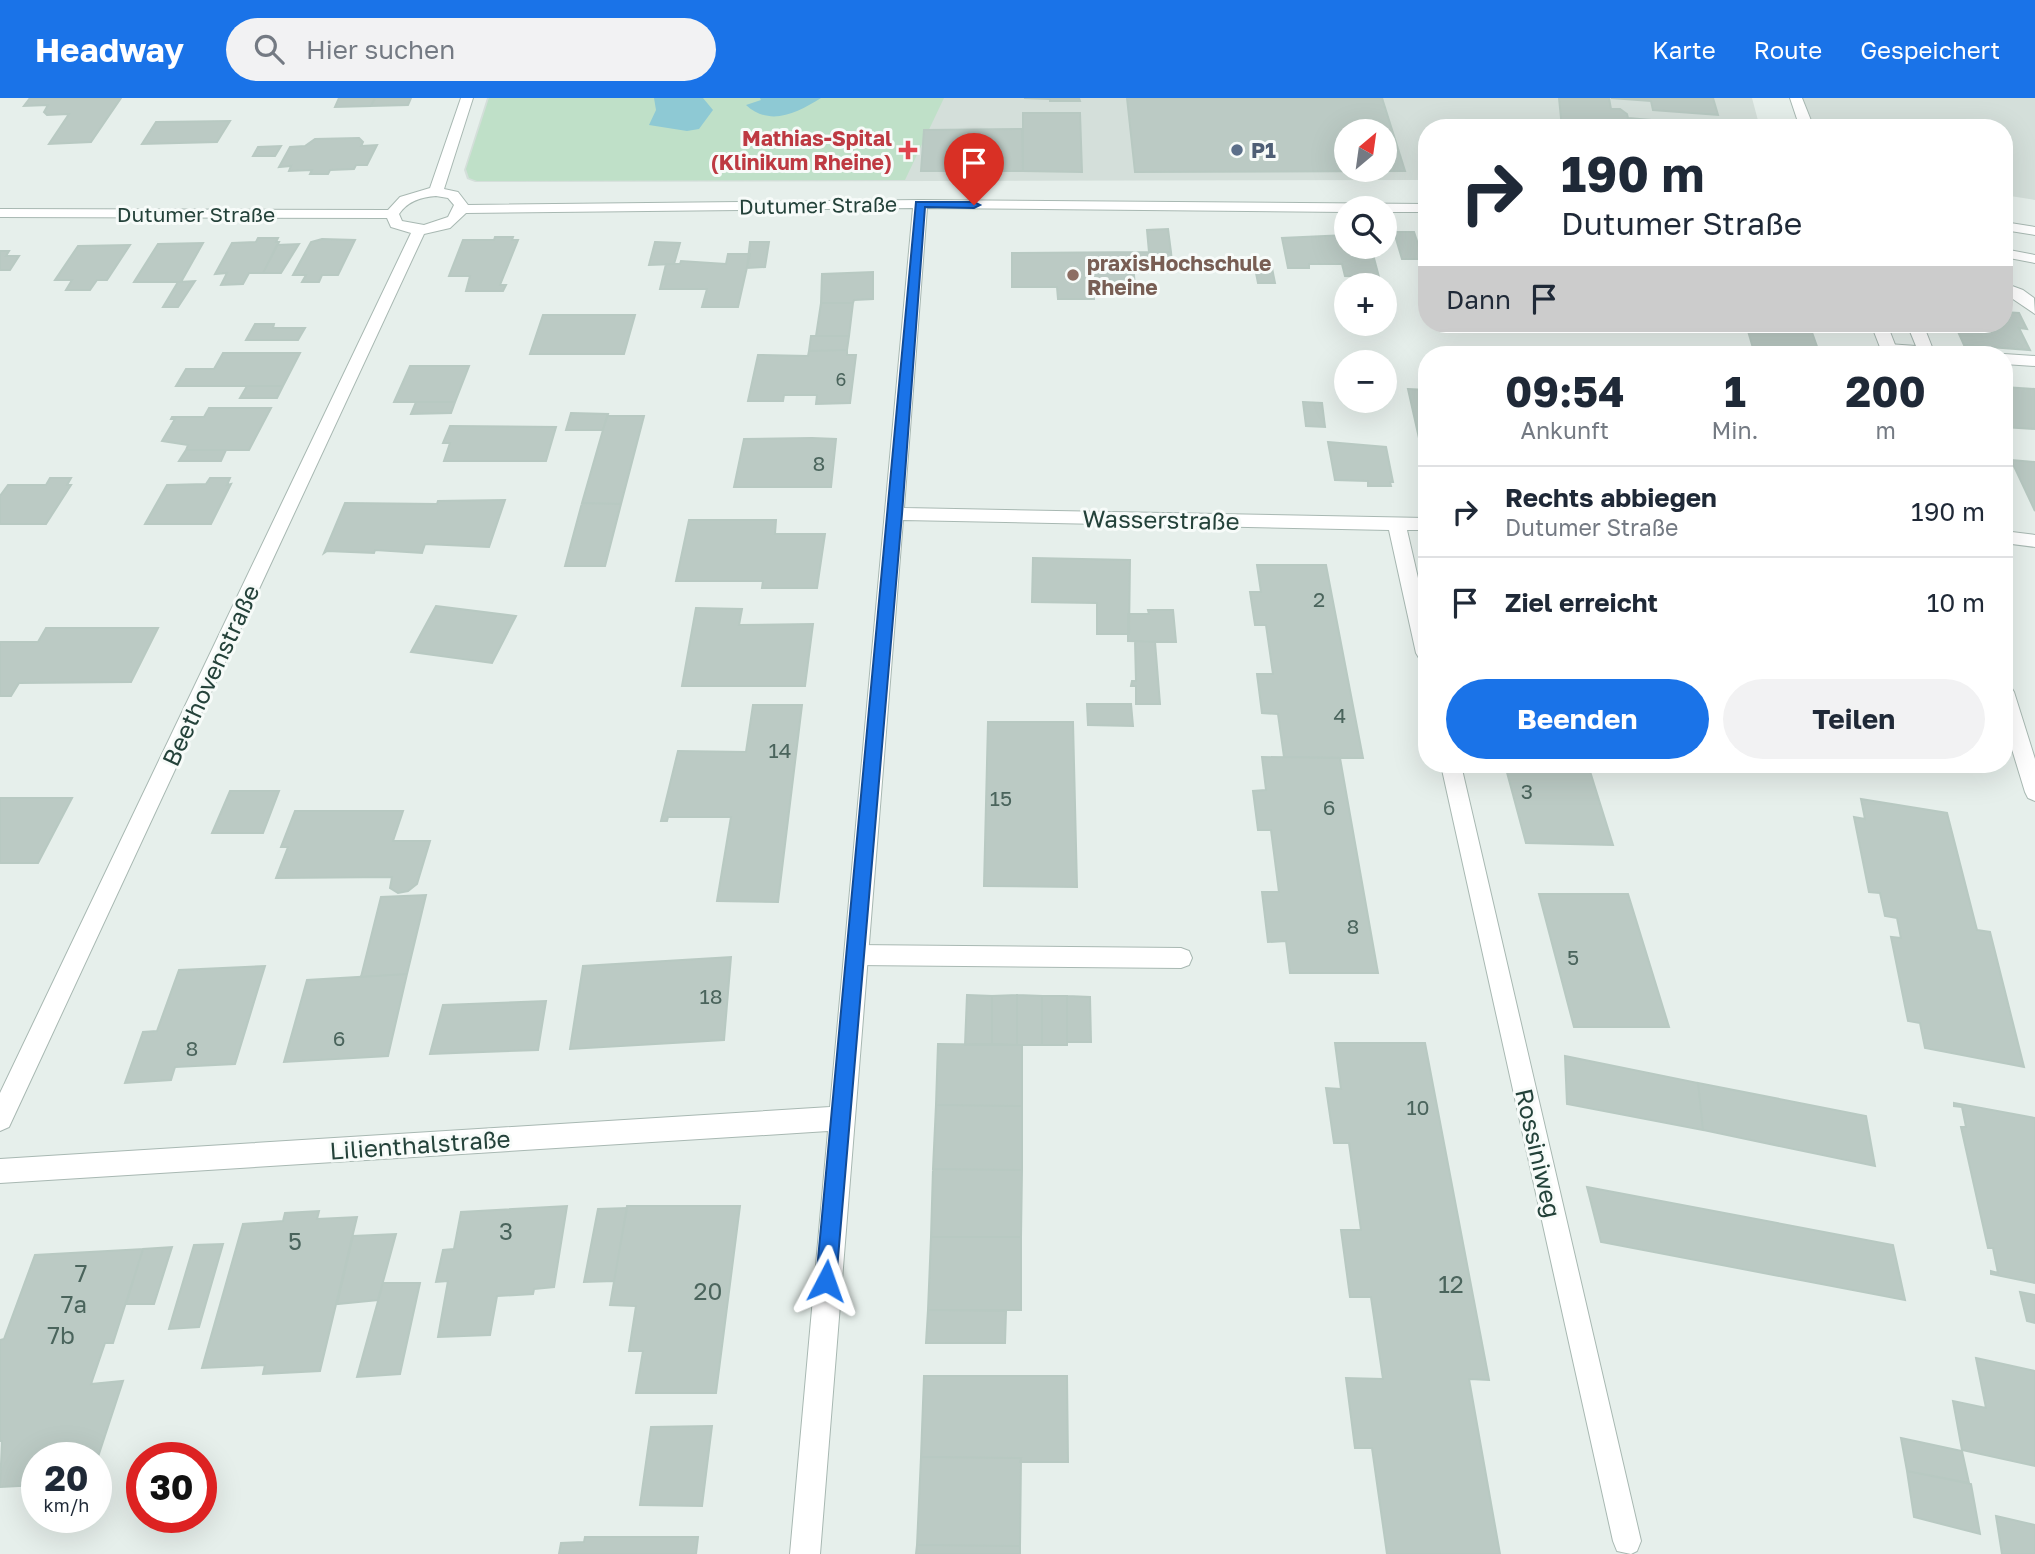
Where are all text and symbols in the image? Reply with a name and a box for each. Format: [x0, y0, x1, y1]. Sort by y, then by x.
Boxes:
search box [226, 18, 716, 81]
text: Headway [35, 30, 184, 69]
icon: search [250, 30, 288, 68]
text: Hier suchen [306, 34, 455, 65]
text: Karte [1652, 35, 1716, 64]
text: Route [1754, 35, 1822, 64]
text: Gespeichert [1860, 35, 2000, 64]
north arrow [1334, 119, 1396, 182]
map controls [1334, 119, 1397, 413]
place label: Mathias-Spital (Klinikum Rheine) [711, 125, 892, 175]
pin [944, 133, 1004, 205]
place label: P1 [1251, 137, 1276, 163]
marker: Mathias-Spital (Klinikum Rheine) [898, 140, 918, 160]
marker: P1 [1229, 142, 1245, 158]
icon: arrive [955, 144, 993, 182]
text: 190 m [1561, 144, 1704, 203]
icon: right [1446, 147, 1537, 238]
street label: Dutumer Straße [739, 191, 897, 219]
button: search [1334, 196, 1397, 259]
street label: Dutumer Straße [117, 201, 275, 227]
text: Dutumer Straße [1561, 204, 1802, 242]
place label: praxisHochschule Rheine [1087, 250, 1271, 300]
marker: praxisHochschule Rheine [1065, 267, 1081, 283]
button: + [1334, 273, 1397, 336]
icon: arrive [1525, 280, 1563, 318]
text: Dann [1446, 284, 1511, 315]
button: − [1334, 350, 1397, 413]
text: 09:54 [1505, 366, 1624, 416]
text: 1 [1724, 366, 1746, 416]
text: 200 [1846, 366, 1926, 416]
house number: 6 [836, 368, 846, 390]
text: Ankunft [1521, 416, 1609, 444]
text: Min. [1712, 416, 1759, 444]
text: m [1876, 416, 1896, 444]
house number: 8 [813, 450, 825, 476]
text: Rechts abbiegen [1505, 482, 1717, 513]
icon: right [1446, 493, 1484, 531]
text: 190 m [1911, 496, 1985, 527]
street label: Wasserstraße [1082, 503, 1240, 535]
text: Dutumer Straße [1505, 513, 1678, 541]
street label: Beethovenstraße [155, 580, 265, 770]
icon: arrive [1446, 584, 1484, 622]
house number: 2 [1313, 586, 1325, 612]
text: Ziel erreicht [1505, 587, 1658, 618]
text: 10 m [1927, 587, 1985, 618]
button: Beenden [1446, 679, 1709, 759]
button: Teilen [1723, 679, 1985, 759]
house number: 4 [1334, 702, 1346, 728]
house number: 14 [769, 737, 792, 763]
house number: 3 [1521, 778, 1533, 804]
house number: 15 [990, 785, 1012, 811]
house number: 6 [1323, 794, 1335, 820]
house number: 8 [1347, 913, 1359, 939]
house number: 5 [1567, 944, 1579, 970]
house number: 18 [700, 983, 723, 1009]
house number: 6 [333, 1025, 345, 1051]
house number: 8 [186, 1035, 198, 1061]
street label: Rossiniweg [1510, 1086, 1568, 1220]
house number: 10 [1406, 1094, 1430, 1120]
street label: Lilienthalstraße [329, 1123, 511, 1165]
house number: 3 [499, 1216, 513, 1245]
house number: 5 [288, 1226, 302, 1255]
position arrow [789, 1244, 863, 1318]
house number: 7 [75, 1258, 87, 1287]
house number: 12 [1438, 1269, 1464, 1298]
house number: 20 [694, 1276, 722, 1305]
house number: 7a [61, 1289, 87, 1318]
house number: 7b [47, 1320, 75, 1349]
speed limit sign: 30 [126, 1442, 217, 1533]
text: 20 [44, 1457, 89, 1499]
text: km/h [44, 1494, 89, 1516]

